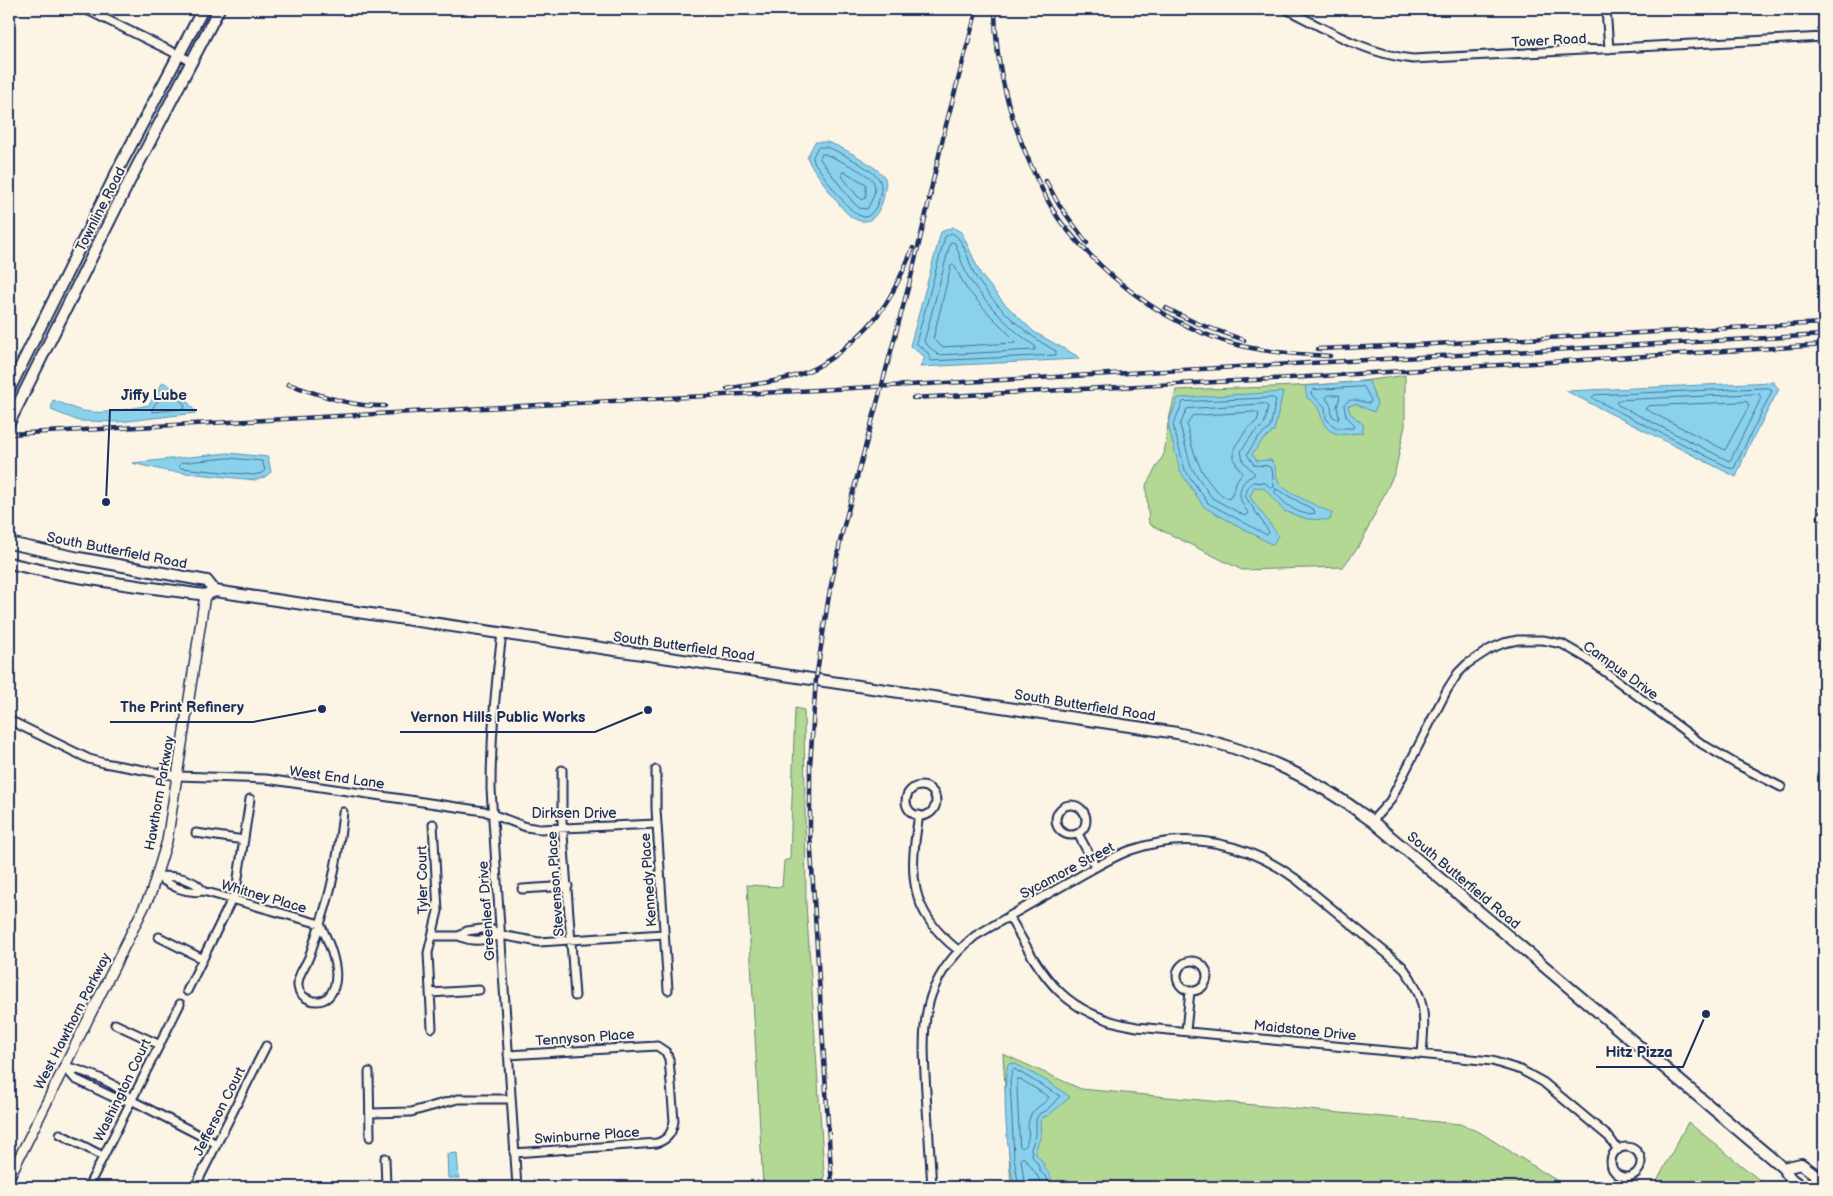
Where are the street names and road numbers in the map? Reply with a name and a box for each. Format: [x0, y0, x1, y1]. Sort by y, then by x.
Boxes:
street label: Tower Road [1511, 30, 1587, 51]
street label: Townline Road [72, 164, 129, 254]
street label: South Butterfield Road [45, 529, 189, 572]
street label: South Butterfield Road [612, 628, 756, 665]
street label: Campus Drive [1580, 637, 1662, 703]
street label: South Butterfield Road [1013, 686, 1157, 725]
street label: Hawthorn Parkway [141, 734, 178, 852]
street label: West End Lane [288, 762, 386, 793]
street label: Dirksen Drive [531, 805, 617, 822]
street label: South Butterfield Road [1404, 828, 1524, 933]
street label: Stevenson Place [543, 831, 568, 937]
street label: Kennedy Place [637, 832, 660, 927]
street label: Sycamore Street [1017, 838, 1118, 902]
street label: Tyler Court [413, 845, 432, 915]
street label: Greenleaf Drive [475, 860, 498, 961]
street label: Whitney Place [219, 876, 309, 917]
street label: West Hawthorn Parkway [31, 949, 115, 1092]
street label: Maidstone Drive [1253, 1017, 1357, 1044]
street label: Tennyson Place [535, 1026, 635, 1049]
street label: Washington Court [90, 1035, 155, 1144]
street label: Jefferson Court [190, 1063, 249, 1158]
street label: Swinburne Place [534, 1123, 640, 1148]

